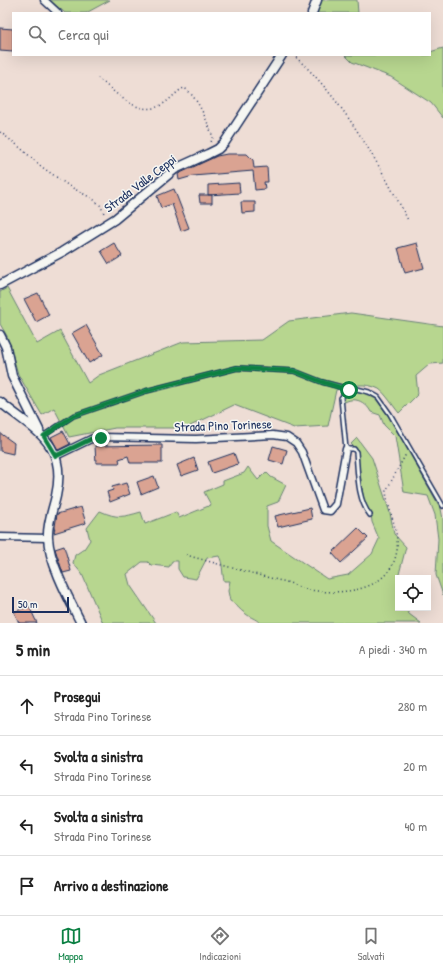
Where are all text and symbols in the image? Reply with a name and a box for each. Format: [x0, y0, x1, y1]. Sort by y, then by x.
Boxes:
search box [12, 12, 431, 56]
icon: search [26, 23, 48, 45]
text: Cerca qui [58, 24, 109, 45]
street label: Strada Valle Ceppi [100, 150, 180, 216]
route start [340, 381, 358, 399]
street label: Strada Pino Torinese [174, 414, 272, 436]
route end [92, 429, 110, 447]
map controls [395, 575, 431, 611]
button: locate [395, 575, 431, 611]
scale bar [12, 595, 69, 614]
text: 50 m [18, 597, 38, 611]
text: 5 min [16, 638, 50, 661]
text: A piedi · 340 m [359, 640, 427, 658]
text: Prosegui [54, 686, 101, 707]
icon: ahead [16, 695, 38, 717]
text: 280 m [398, 697, 427, 715]
text: Strada Pino Torinese [54, 707, 151, 725]
text: Svolta a sinistra [54, 746, 143, 767]
icon: left [16, 755, 38, 777]
text: 20 m [403, 757, 427, 775]
text: Strada Pino Torinese [54, 767, 151, 785]
text: Svolta a sinistra [54, 806, 143, 827]
icon: left [16, 815, 38, 837]
text: 40 m [404, 817, 427, 835]
text: Strada Pino Torinese [54, 827, 151, 845]
icon: arrive [16, 875, 38, 897]
text: Arrivo a destinazione [54, 875, 168, 896]
tab: Mappa [58, 925, 83, 963]
tab: Indicazioni [199, 925, 241, 963]
tab: Salvati [358, 925, 385, 963]

